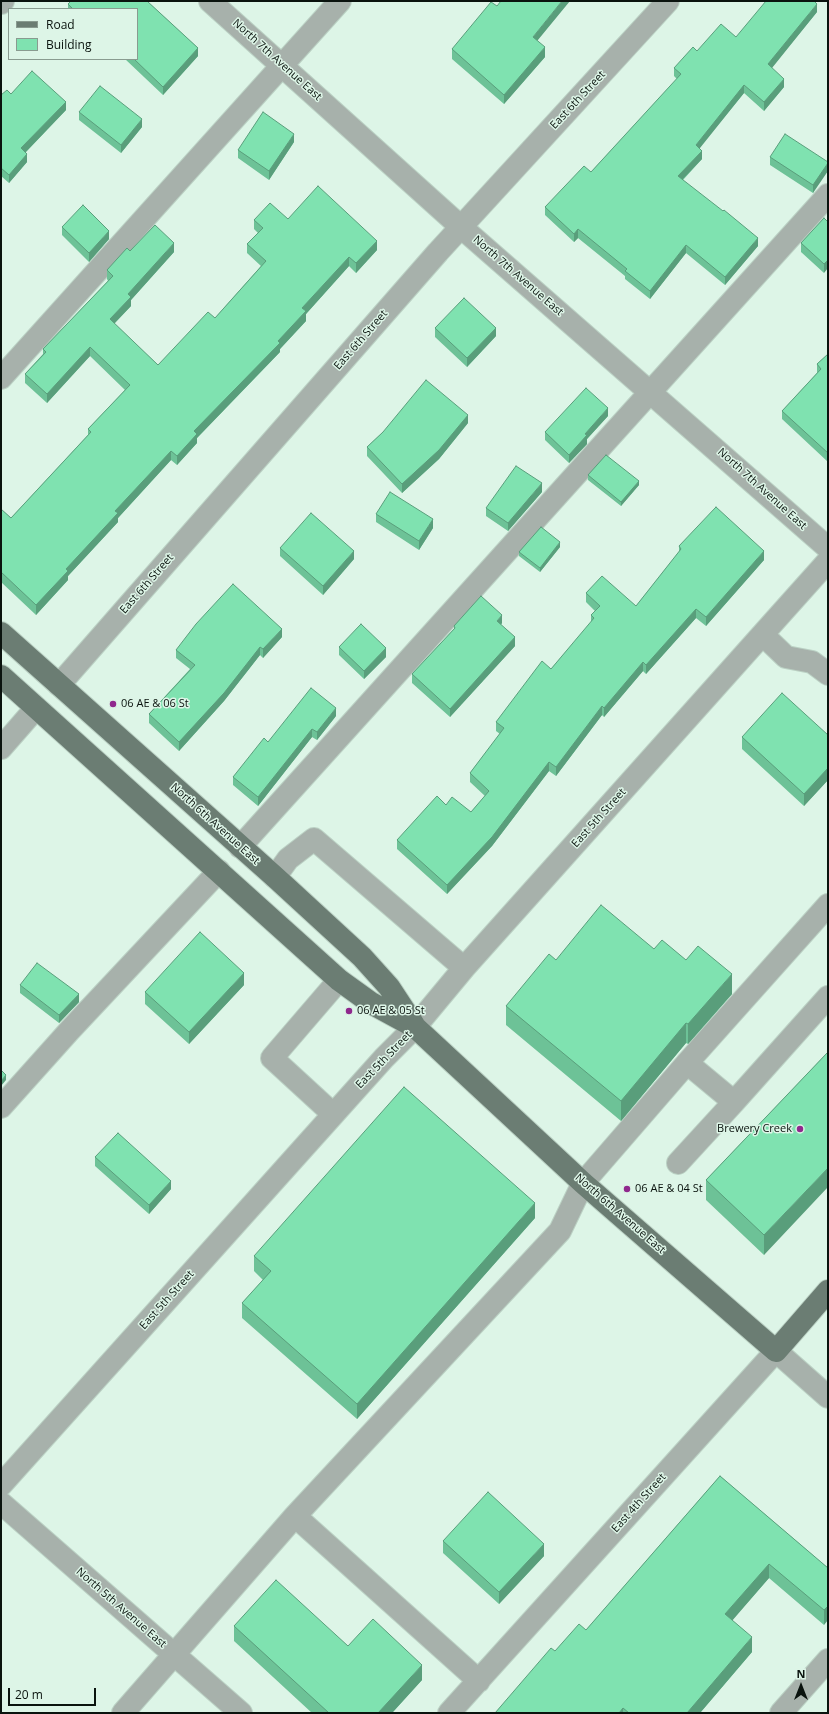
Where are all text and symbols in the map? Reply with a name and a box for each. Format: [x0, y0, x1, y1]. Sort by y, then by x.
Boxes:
legend [8, 8, 138, 60]
text: Road [46, 16, 75, 33]
street label: North 7th Avenue East [230, 17, 324, 103]
text: Building [46, 36, 91, 53]
street label: East 6th Street [548, 68, 608, 132]
street label: North 7th Avenue East [470, 233, 566, 319]
street label: East 6th Street [331, 307, 391, 373]
street label: North 7th Avenue East [715, 446, 809, 532]
street label: East 6th Street [117, 551, 177, 617]
place label: 06 AE & 06 St [121, 697, 189, 711]
marker: 06 AE & 06 St [108, 699, 118, 709]
street label: North 6th Avenue East [168, 781, 262, 867]
street label: East 5th Street [569, 786, 629, 850]
place label: 06 AE & 05 St [357, 1004, 425, 1018]
marker: 06 AE & 05 St [344, 1006, 354, 1016]
street label: East 5th Street [353, 1029, 415, 1091]
place label: Brewery Creek [717, 1122, 792, 1136]
marker: Brewery Creek [795, 1124, 805, 1134]
street label: North 6th Avenue East [572, 1171, 668, 1257]
place label: 06 AE & 04 St [635, 1182, 703, 1196]
marker: 06 AE & 04 St [622, 1184, 632, 1194]
street label: East 5th Street [137, 1268, 197, 1332]
street label: East 4th Street [609, 1471, 669, 1535]
street label: North 5th Avenue East [73, 1565, 169, 1651]
north arrow [781, 1666, 821, 1706]
text: N [797, 1666, 805, 1681]
scale bar [10, 1680, 98, 1706]
text: 20 m [15, 1686, 43, 1703]

